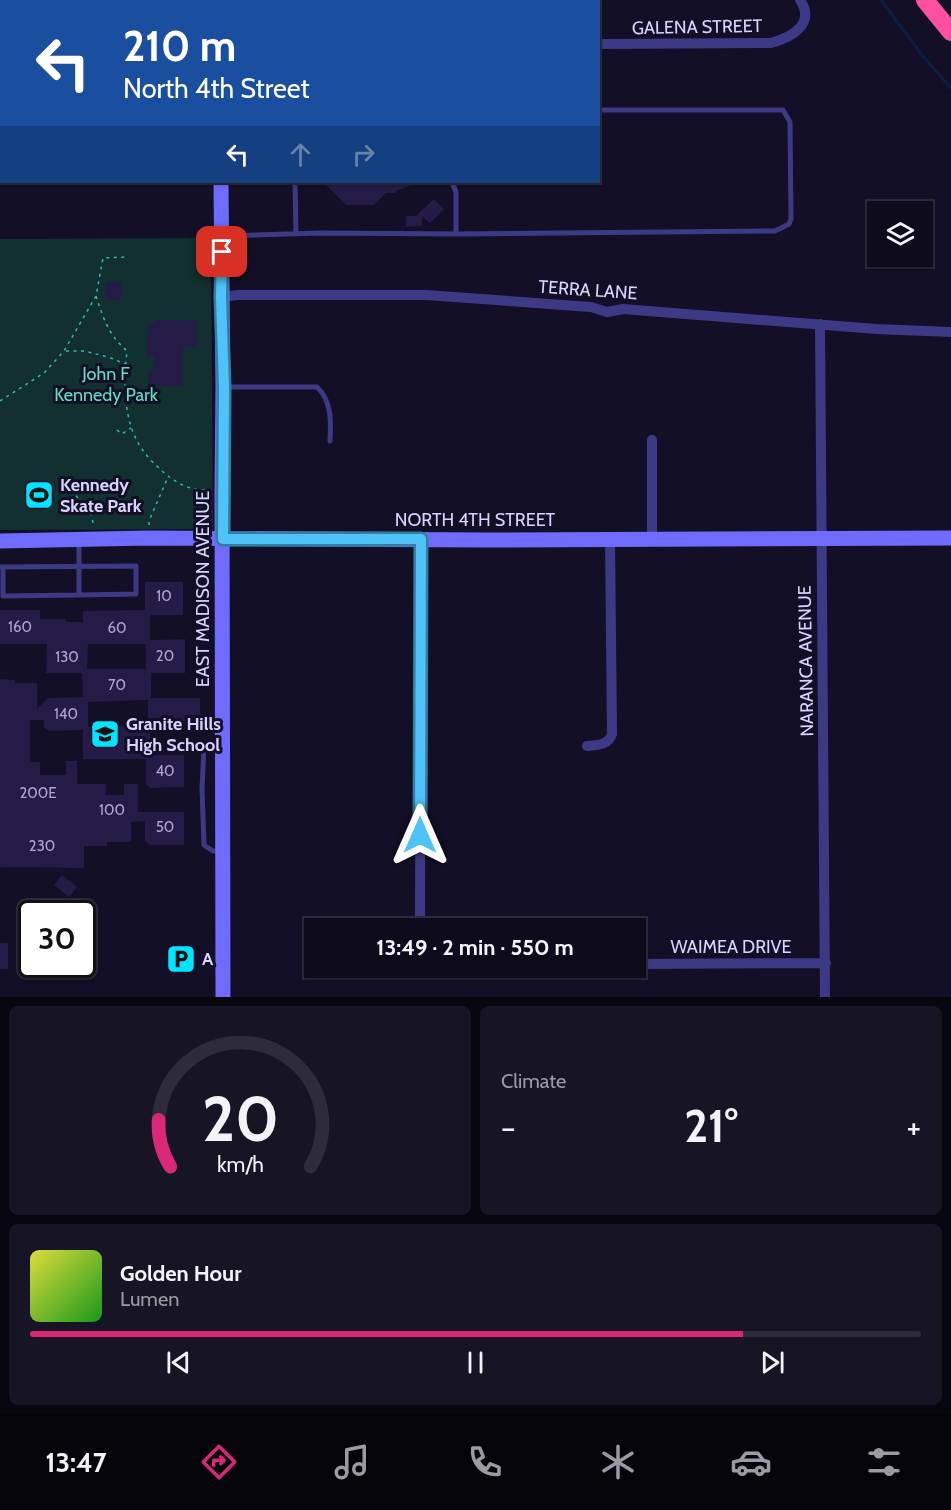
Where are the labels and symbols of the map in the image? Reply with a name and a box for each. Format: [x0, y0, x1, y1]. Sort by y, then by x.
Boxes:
street label: GALENA STREET [632, 15, 763, 39]
pin [196, 226, 247, 277]
street label: TERRA LANE [538, 276, 638, 304]
park label: John F Kennedy Park [54, 363, 159, 406]
place label: Kennedy Skate Park [60, 474, 142, 517]
sports icon: Kennedy Skate Park [23, 479, 55, 511]
street label: EAST MADISON AVENUE [192, 491, 214, 687]
street label: NORTH 4TH STREET [395, 509, 556, 531]
street label: NARANCA AVENUE [794, 585, 818, 737]
house number: 10 [156, 587, 172, 605]
house number: 160 [8, 618, 32, 636]
house number: 60 [108, 619, 127, 637]
house number: 20 [156, 647, 174, 665]
house number: 130 [55, 648, 79, 666]
house number: 70 [108, 676, 126, 694]
house number: 140 [54, 705, 78, 723]
place label: Granite Hills High School [126, 713, 221, 756]
school or university icon: Granite Hills High School [89, 718, 121, 750]
house number: 40 [155, 762, 175, 780]
house number: 200E [19, 784, 57, 802]
house number: 100 [99, 801, 125, 819]
position arrow [388, 803, 452, 867]
house number: 50 [156, 818, 174, 836]
house number: 230 [29, 837, 55, 855]
speed limit sign: 30 [18, 900, 96, 978]
street label: WAIMEA DRIVE [670, 936, 792, 958]
parking icon: A [165, 943, 197, 975]
place label: A [202, 948, 214, 970]

